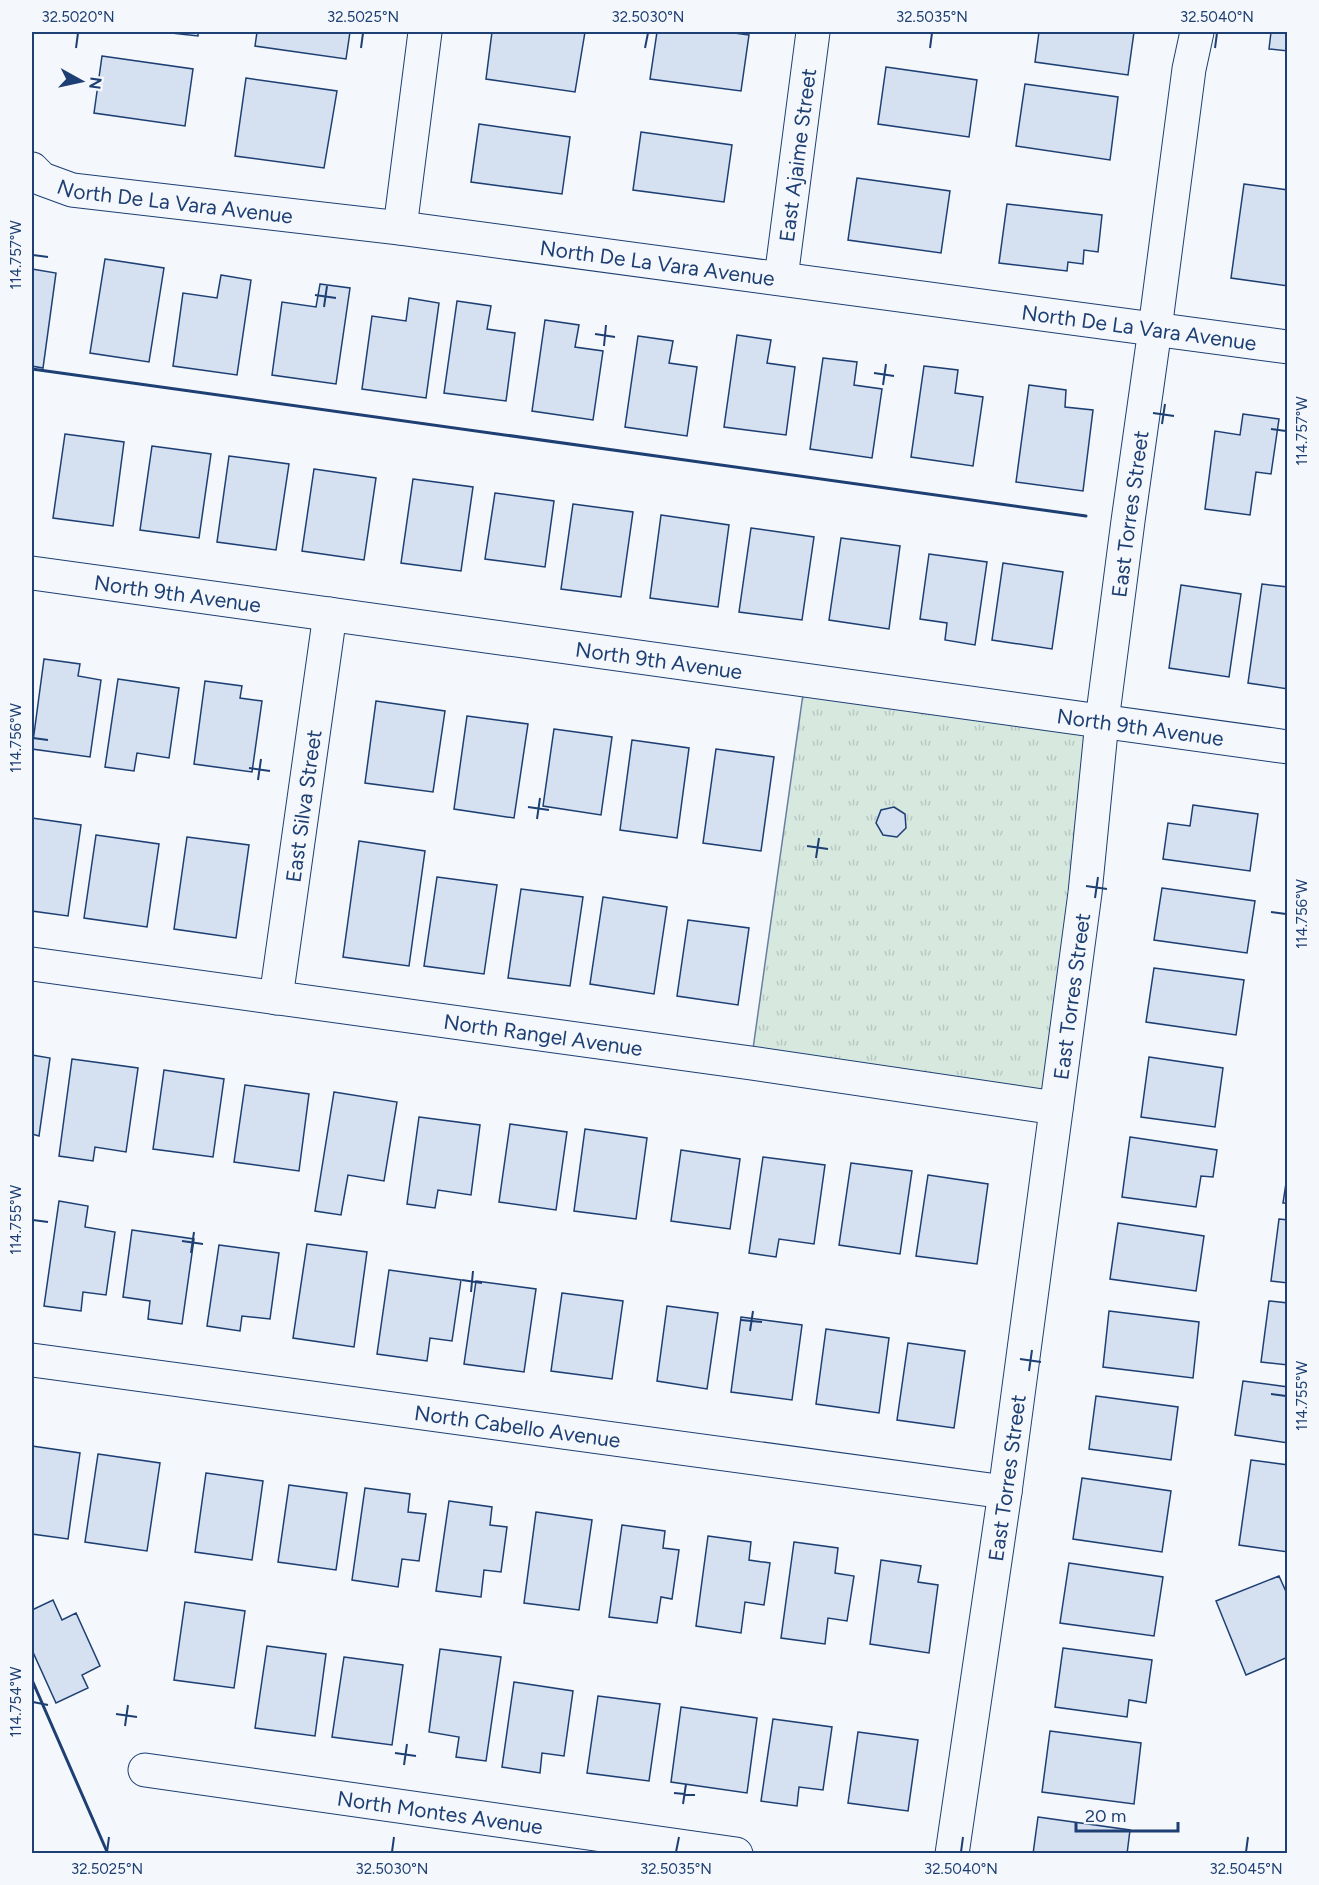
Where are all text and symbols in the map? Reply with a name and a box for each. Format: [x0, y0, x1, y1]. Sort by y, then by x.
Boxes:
text: 32.5020°N [41, 8, 115, 26]
text: 32.5025°N [327, 8, 399, 26]
text: 32.5030°N [612, 8, 684, 26]
text: 32.5035°N [896, 8, 968, 26]
text: 32.5040°N [1180, 8, 1254, 26]
north arrow [51, 51, 111, 111]
street label: East Ajaime Street [773, 67, 821, 243]
text: N [85, 76, 106, 90]
street label: North De La Vara Avenue [54, 173, 294, 228]
text: 114.757°W [7, 220, 25, 290]
street label: North De La Vara Avenue [538, 234, 776, 291]
street label: North De La Vara Avenue [1020, 299, 1258, 355]
text: 114.757°W [1293, 396, 1311, 466]
street label: East Torres Street [1106, 429, 1153, 599]
street label: North 9th Avenue [93, 569, 263, 617]
street label: North 9th Avenue [574, 636, 744, 684]
text: 114.756°W [7, 702, 25, 773]
street label: North 9th Avenue [1055, 703, 1225, 750]
street label: East Silva Street [280, 728, 326, 884]
text: 114.756°W [1293, 878, 1311, 949]
street label: East Torres Street [1048, 911, 1095, 1081]
street label: North Rangel Avenue [442, 1008, 644, 1060]
text: 114.755°W [7, 1184, 25, 1255]
text: 114.755°W [1293, 1360, 1311, 1431]
street label: East Torres Street [983, 1393, 1030, 1563]
street label: North Cabello Avenue [413, 1400, 622, 1452]
text: 114.754°W [7, 1666, 25, 1737]
street label: North Montes Avenue [336, 1785, 545, 1839]
scale bar [1076, 1795, 1178, 1833]
text: 20 m [1085, 1805, 1126, 1827]
text: 32.5025°N [71, 1860, 143, 1878]
text: 32.5030°N [356, 1860, 428, 1878]
text: 32.5035°N [640, 1860, 712, 1878]
text: 32.5040°N [924, 1860, 998, 1878]
text: 32.5045°N [1210, 1860, 1283, 1878]

